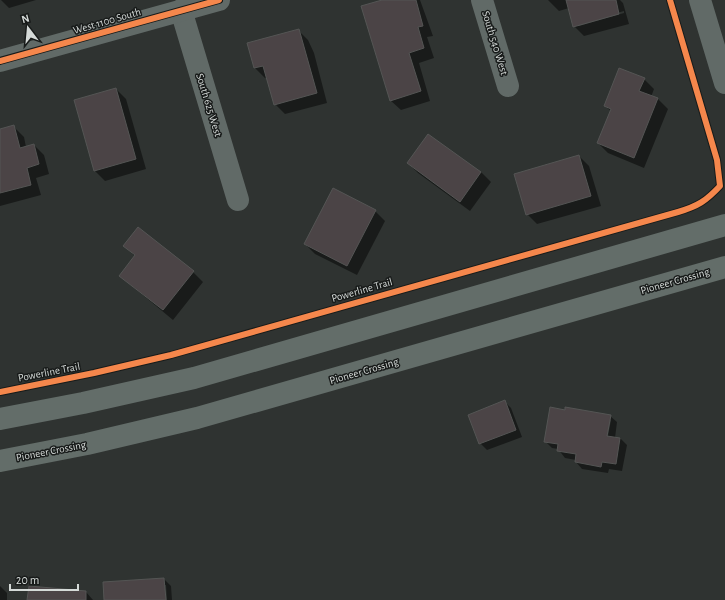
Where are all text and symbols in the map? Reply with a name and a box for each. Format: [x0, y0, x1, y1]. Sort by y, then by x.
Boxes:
street label: West 1100 South [72, 6, 142, 36]
north arrow [8, 8, 48, 48]
street label: South 540 West [480, 10, 510, 77]
text: N [20, 13, 31, 25]
street label: South 625 West [194, 72, 224, 138]
street label: Pioneer Crossing [639, 266, 711, 296]
street label: Powerline Trail [330, 276, 394, 304]
street label: Pioneer Crossing [328, 356, 400, 386]
street label: Powerline Trail [17, 361, 81, 383]
street label: Pioneer Crossing [15, 439, 88, 463]
scale bar [10, 566, 78, 592]
text: 20 m [16, 574, 39, 586]

